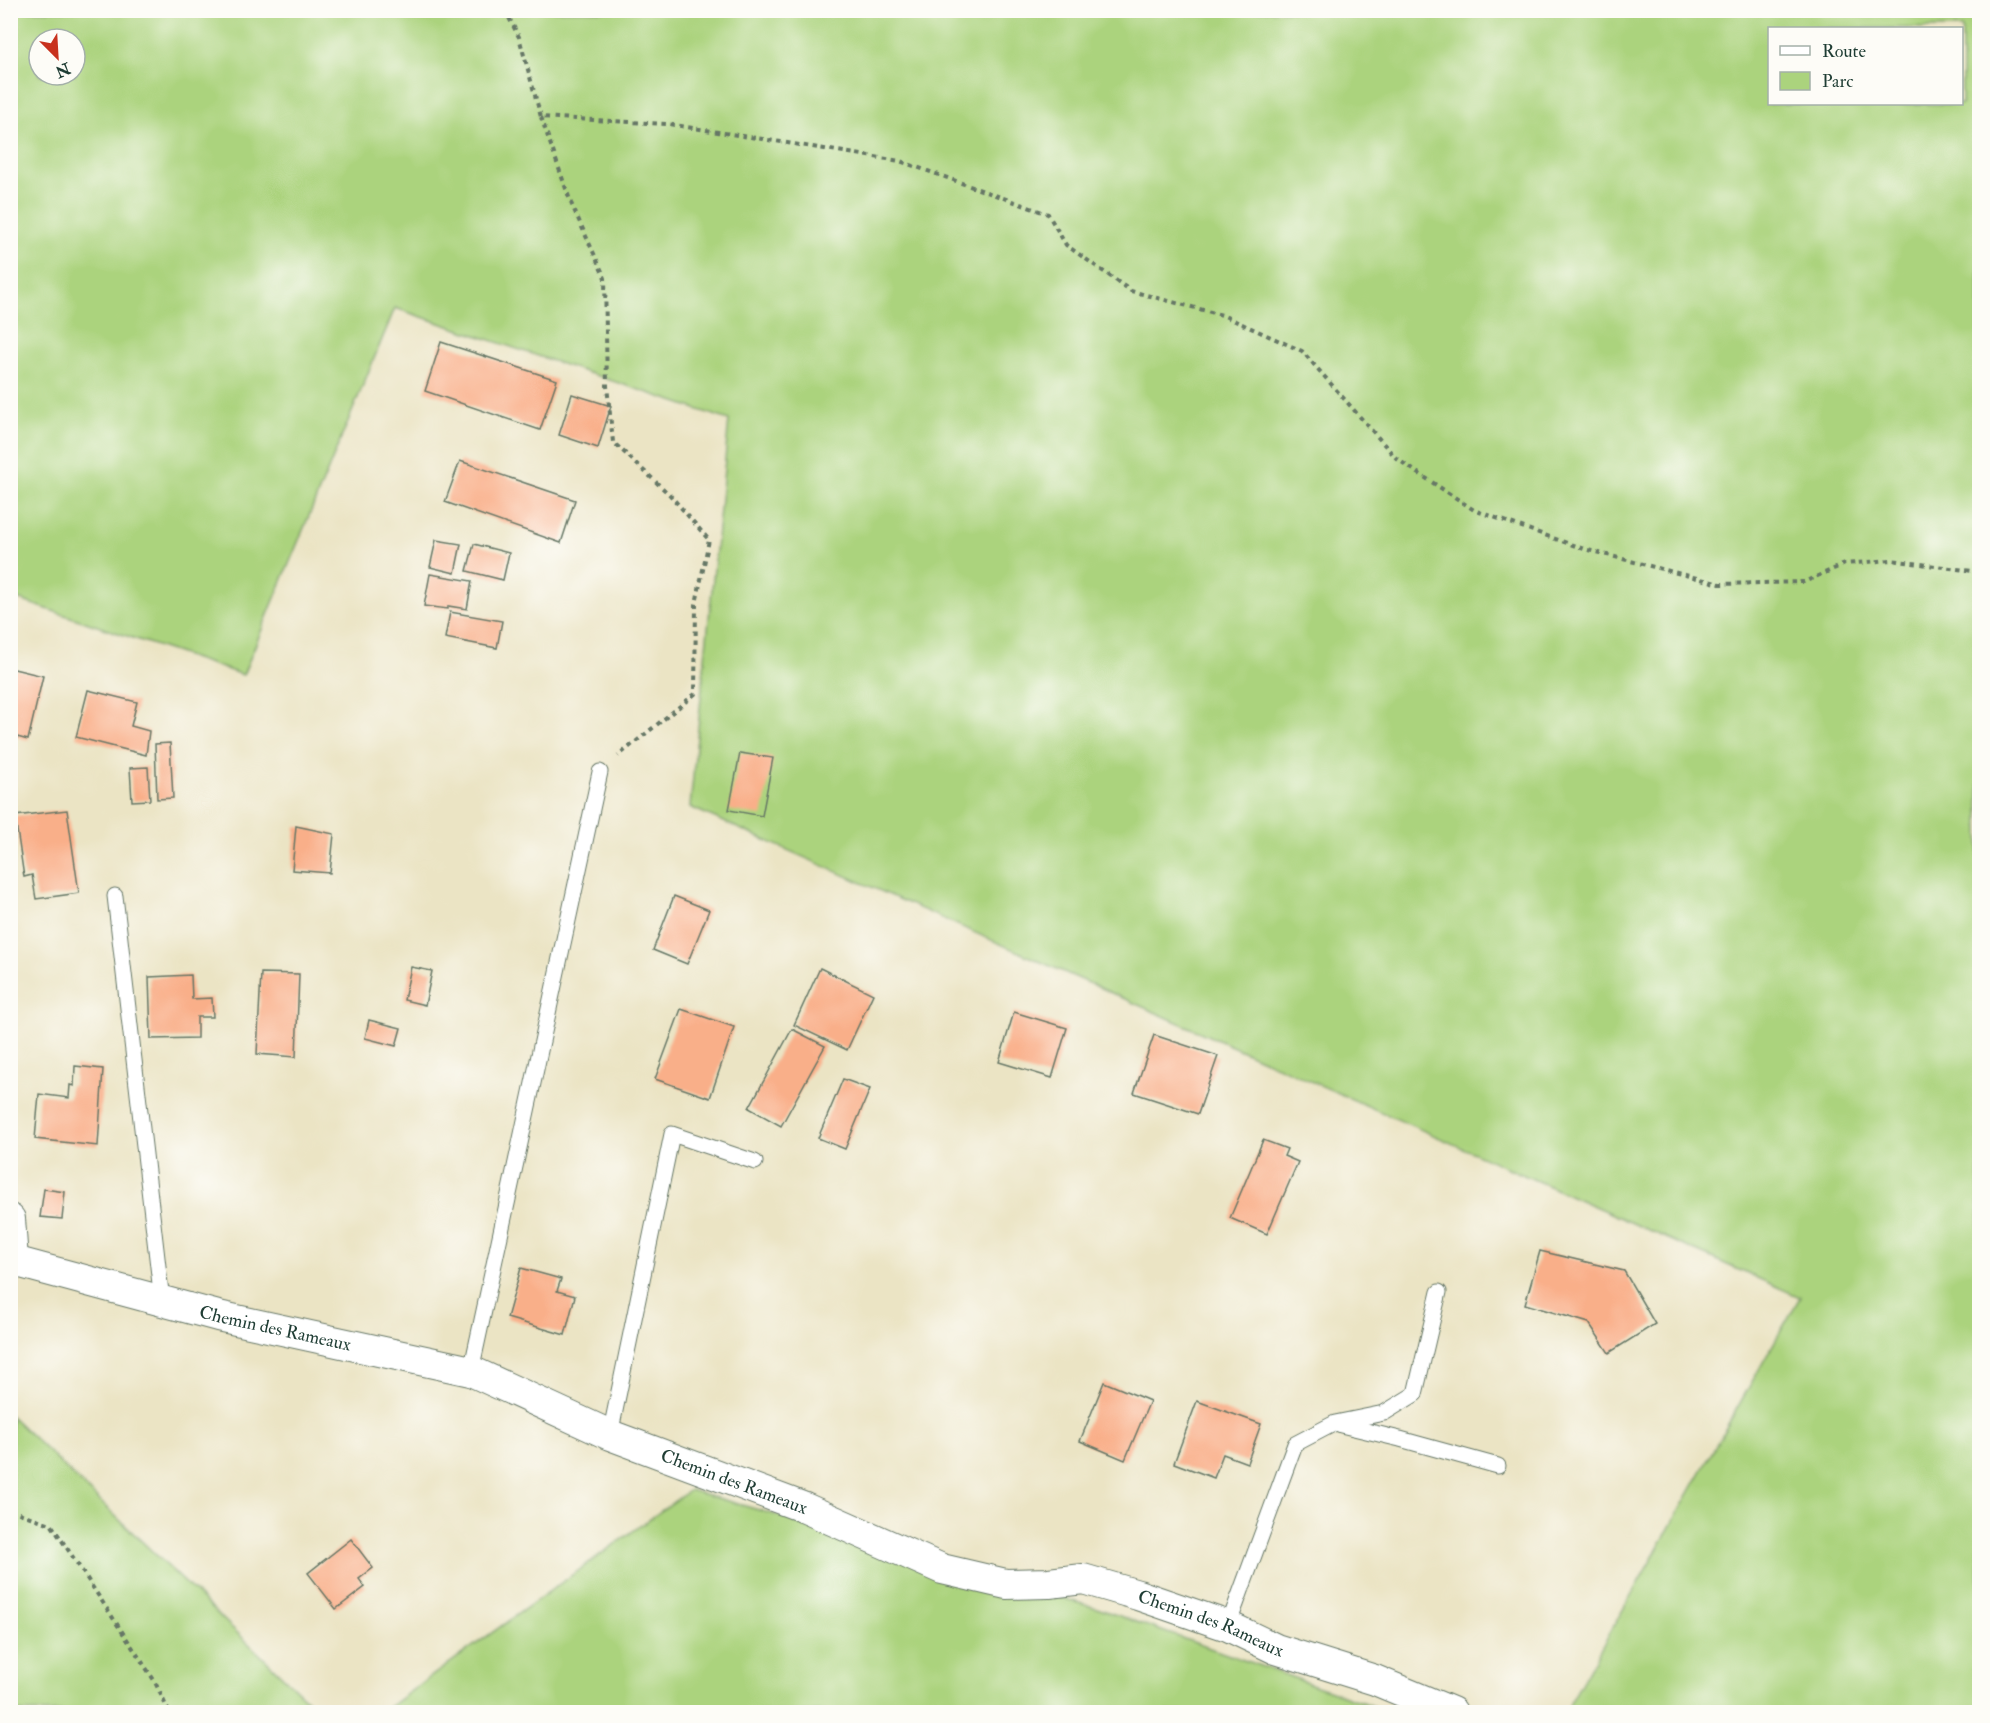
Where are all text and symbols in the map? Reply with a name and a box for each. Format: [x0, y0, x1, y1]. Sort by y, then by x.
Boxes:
north arrow [27, 27, 87, 87]
legend [1768, 27, 1963, 105]
text: Route [1822, 40, 1866, 63]
text: N [51, 57, 74, 82]
text: Parc [1822, 70, 1853, 93]
street label: Chemin des Rameaux [197, 1300, 353, 1357]
street label: Chemin des Rameaux [658, 1444, 811, 1520]
street label: Chemin des Rameaux [1135, 1585, 1286, 1663]

